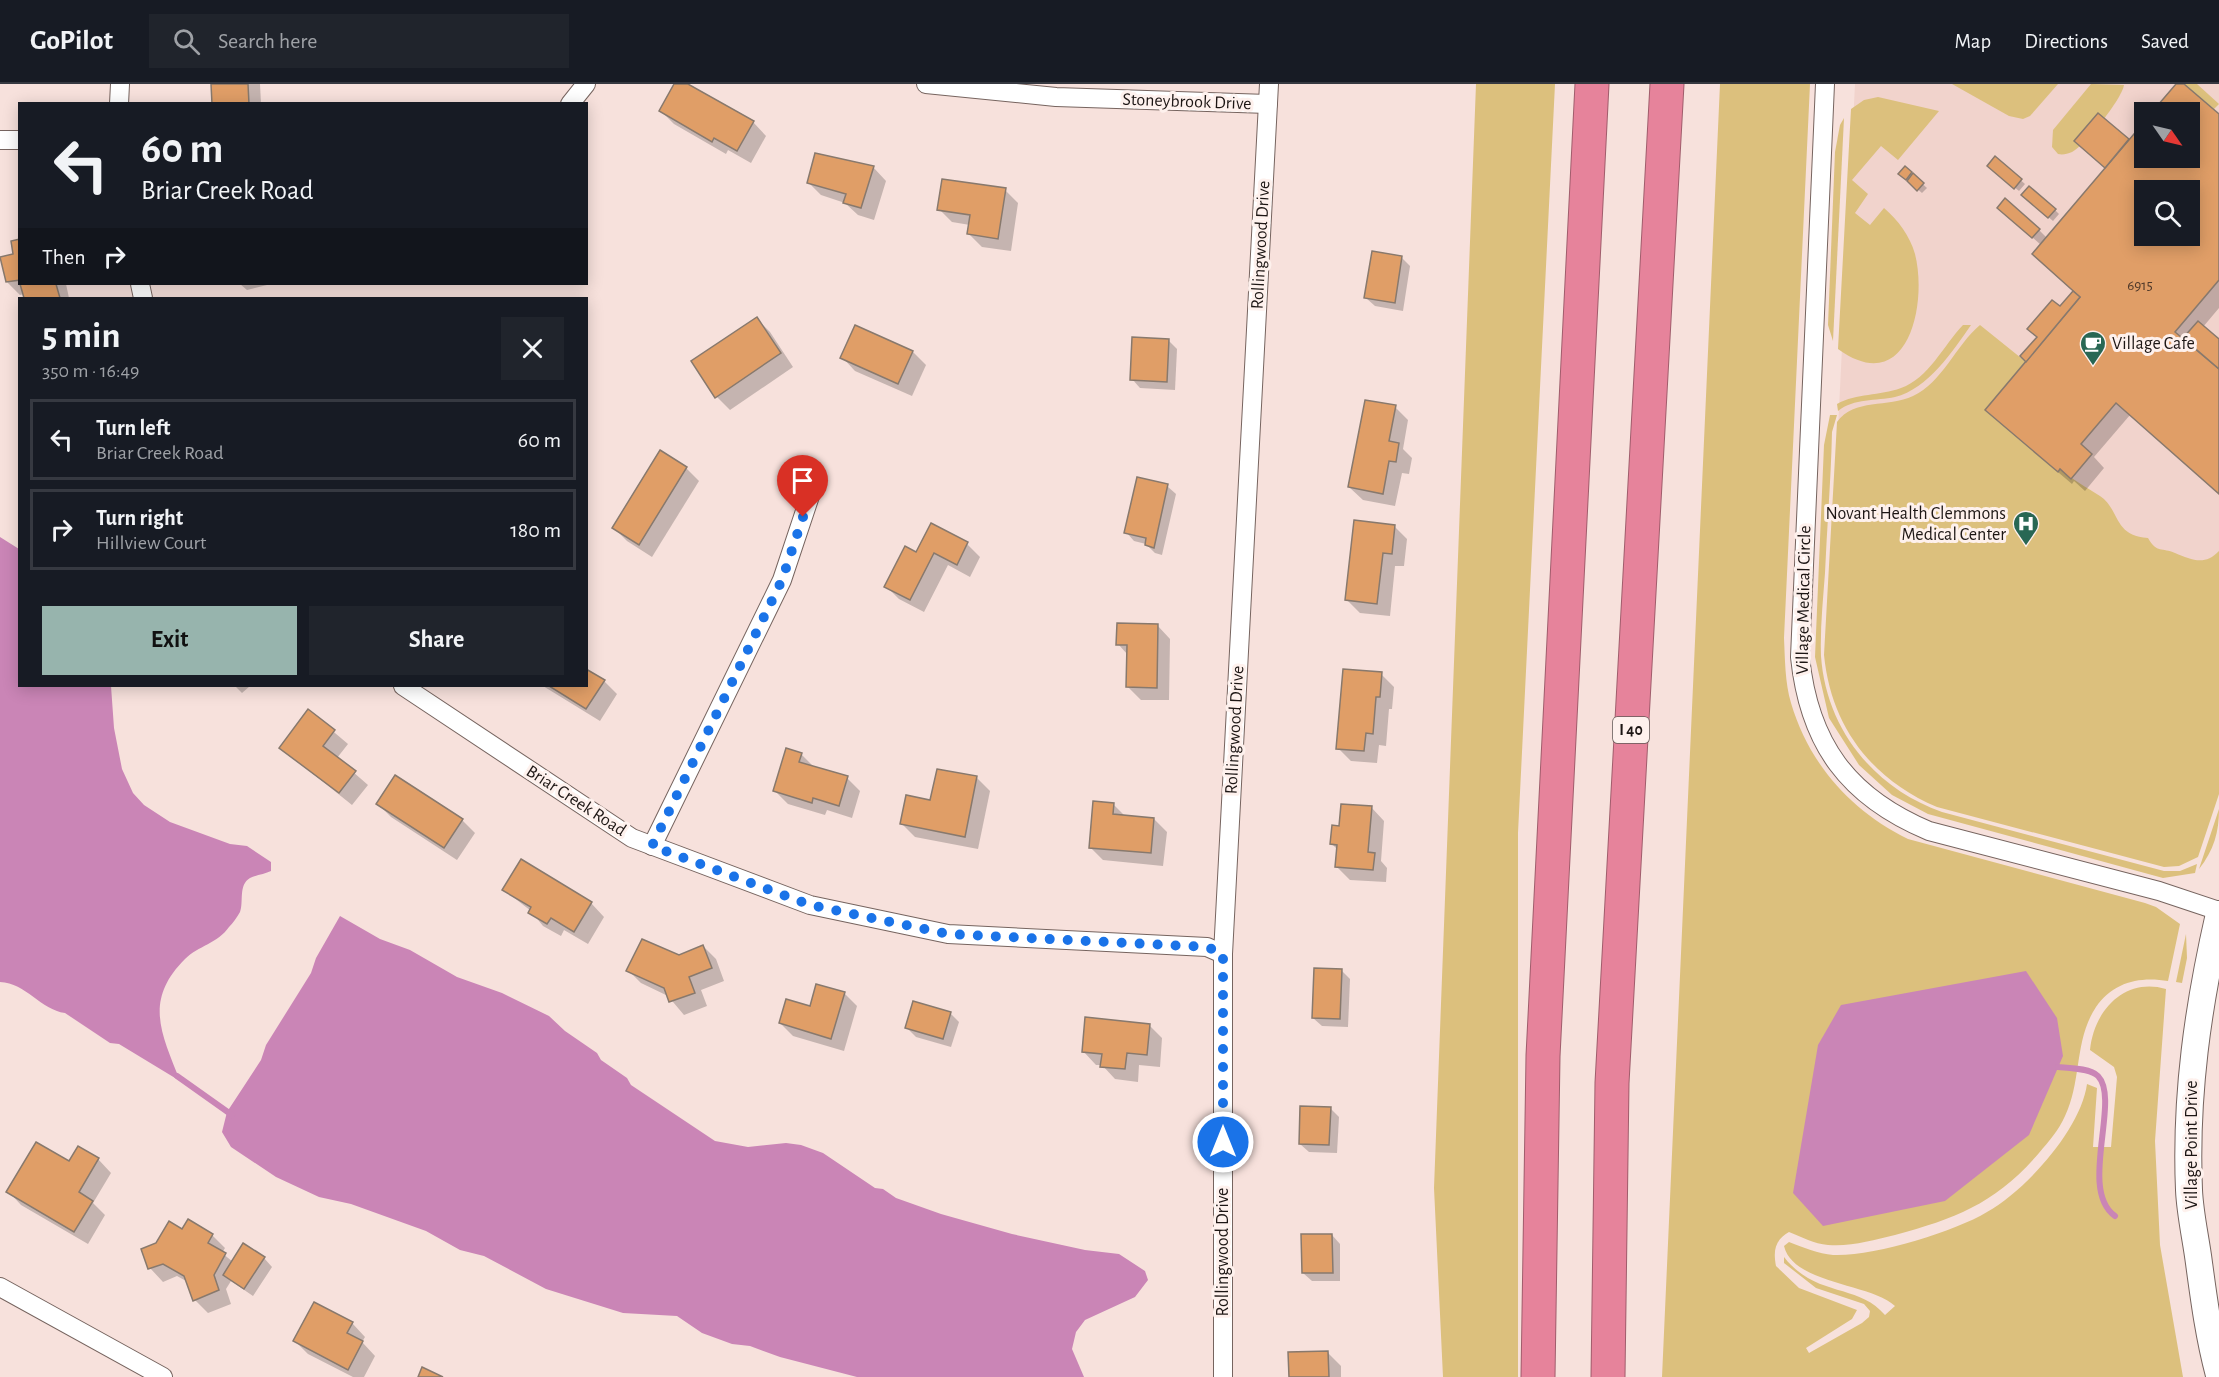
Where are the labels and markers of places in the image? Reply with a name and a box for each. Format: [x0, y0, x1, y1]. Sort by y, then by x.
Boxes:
cafe icon: Village Cafe [2078, 329, 2108, 367]
place label: Village Cafe [2112, 335, 2195, 353]
pin [777, 455, 828, 517]
place label: Novant Health Clemmons Medical Center [1826, 505, 2006, 544]
hospital icon: Novant Health Clemmons Medical Center [2011, 509, 2041, 547]

